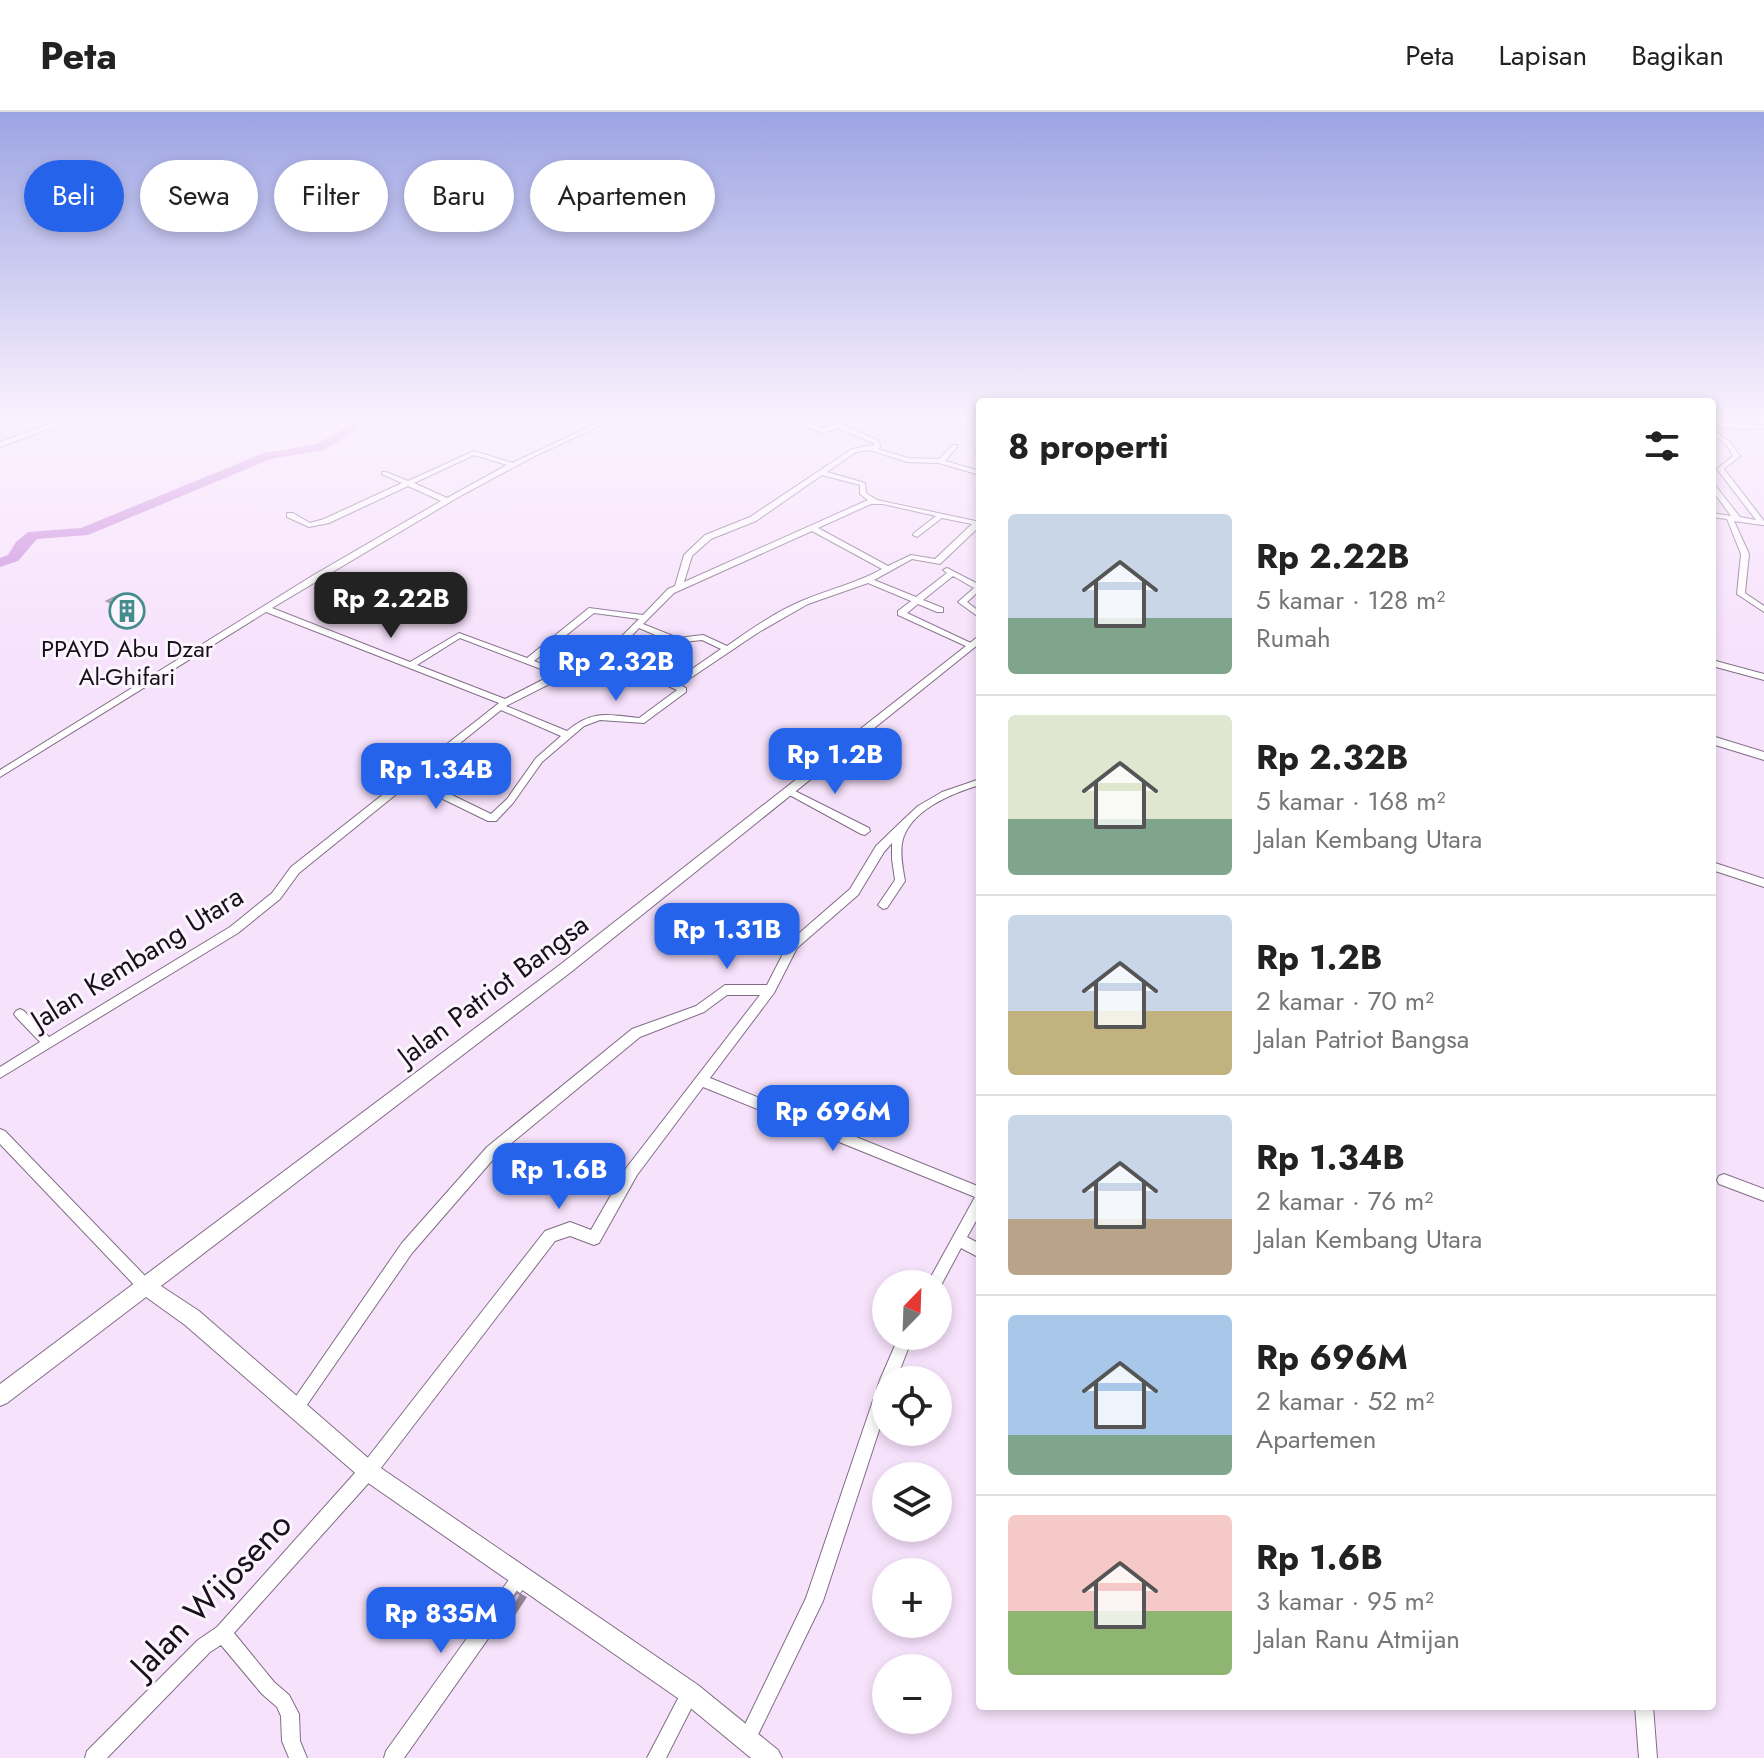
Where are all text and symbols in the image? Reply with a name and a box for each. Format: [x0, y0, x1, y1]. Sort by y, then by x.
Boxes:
text: Peta [40, 28, 117, 83]
text: Peta [1405, 35, 1454, 76]
text: Lapisan [1498, 35, 1587, 76]
text: Bagikan [1631, 35, 1724, 76]
chip: Beli [24, 160, 124, 232]
chip: Sewa [140, 160, 258, 232]
chip: Filter [274, 160, 388, 232]
chip: Baru [404, 160, 514, 232]
chip: Apartemen [530, 160, 715, 232]
text: 8 properti [1008, 422, 1169, 471]
icon: filters [1640, 424, 1684, 468]
text: Rp 2.22B [1256, 532, 1410, 581]
icon: home [1072, 546, 1168, 642]
pin: Rp 2.22B [308, 572, 474, 640]
text: Rp 2.22B [332, 579, 450, 617]
text: 5 kamar · 128 m² [1256, 581, 1445, 619]
building icon: PPAYD Abu Dzar Al-Ghifari [108, 592, 146, 630]
text: Rumah [1256, 619, 1331, 657]
place label: PPAYD Abu Dzar Al-Ghifari [41, 631, 214, 694]
pin: Rp 2.32B [533, 635, 699, 703]
text: Rp 2.32B [558, 642, 674, 680]
pin: Rp 1.2B [761, 728, 909, 796]
text: Rp 2.32B [1256, 733, 1408, 782]
text: Rp 1.2B [787, 735, 883, 773]
pin: Rp 1.34B [353, 743, 519, 811]
icon: home [1072, 747, 1168, 843]
text: Rp 1.34B [379, 750, 493, 788]
text: 5 kamar · 168 m² [1256, 782, 1445, 820]
text: Jalan Kembang Utara [1256, 820, 1482, 858]
street label: Jalan Kembang Utara [19, 876, 251, 1042]
pin: Rp 1.31B [644, 903, 810, 971]
street label: Jalan Patriot Bangsa [386, 905, 597, 1078]
text: Rp 1.31B [673, 910, 781, 948]
text: Rp 1.2B [1256, 933, 1382, 982]
icon: home [1072, 947, 1168, 1043]
text: 2 kamar · 70 m² [1256, 982, 1434, 1020]
text: Jalan Patriot Bangsa [1256, 1020, 1469, 1058]
pin: Rp 696M [759, 1085, 907, 1153]
text: Rp 696M [775, 1092, 891, 1130]
text: Rp 1.34B [1256, 1133, 1405, 1182]
pin: Rp 1.6B [485, 1143, 633, 1211]
icon: home [1072, 1147, 1168, 1243]
text: Rp 1.6B [511, 1150, 607, 1188]
text: 2 kamar · 76 m² [1256, 1182, 1433, 1220]
text: Jalan Kembang Utara [1256, 1220, 1482, 1258]
north arrow [872, 1270, 952, 1350]
map controls [872, 1270, 952, 1734]
text: Rp 696M [1256, 1333, 1408, 1382]
icon: home [1072, 1347, 1168, 1443]
button: locate [872, 1366, 952, 1446]
text: 2 kamar · 52 m² [1256, 1382, 1434, 1420]
text: Apartemen [1256, 1420, 1376, 1458]
button: layers [872, 1462, 952, 1542]
street label: Jalan Wijoseno [116, 1501, 303, 1692]
text: Rp 1.6B [1256, 1533, 1383, 1582]
icon: home [1072, 1547, 1168, 1643]
button: + [872, 1558, 952, 1638]
text: 3 kamar · 95 m² [1256, 1582, 1434, 1620]
pin: Rp 835M [367, 1587, 515, 1655]
text: Rp 835M [384, 1594, 498, 1632]
text: Jalan Ranu Atmijan [1256, 1620, 1460, 1658]
button: − [872, 1654, 952, 1734]

